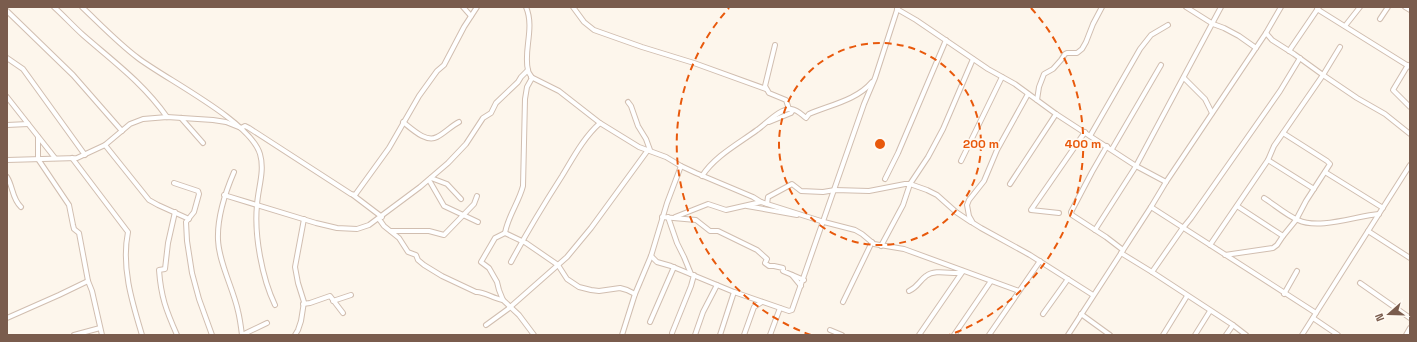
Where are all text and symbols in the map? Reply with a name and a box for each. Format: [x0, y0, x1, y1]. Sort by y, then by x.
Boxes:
text: 200 m [963, 136, 999, 152]
text: 400 m [1065, 136, 1101, 152]
centre of rings [873, 137, 887, 151]
north arrow [1369, 294, 1409, 334]
text: N [1372, 312, 1387, 323]

